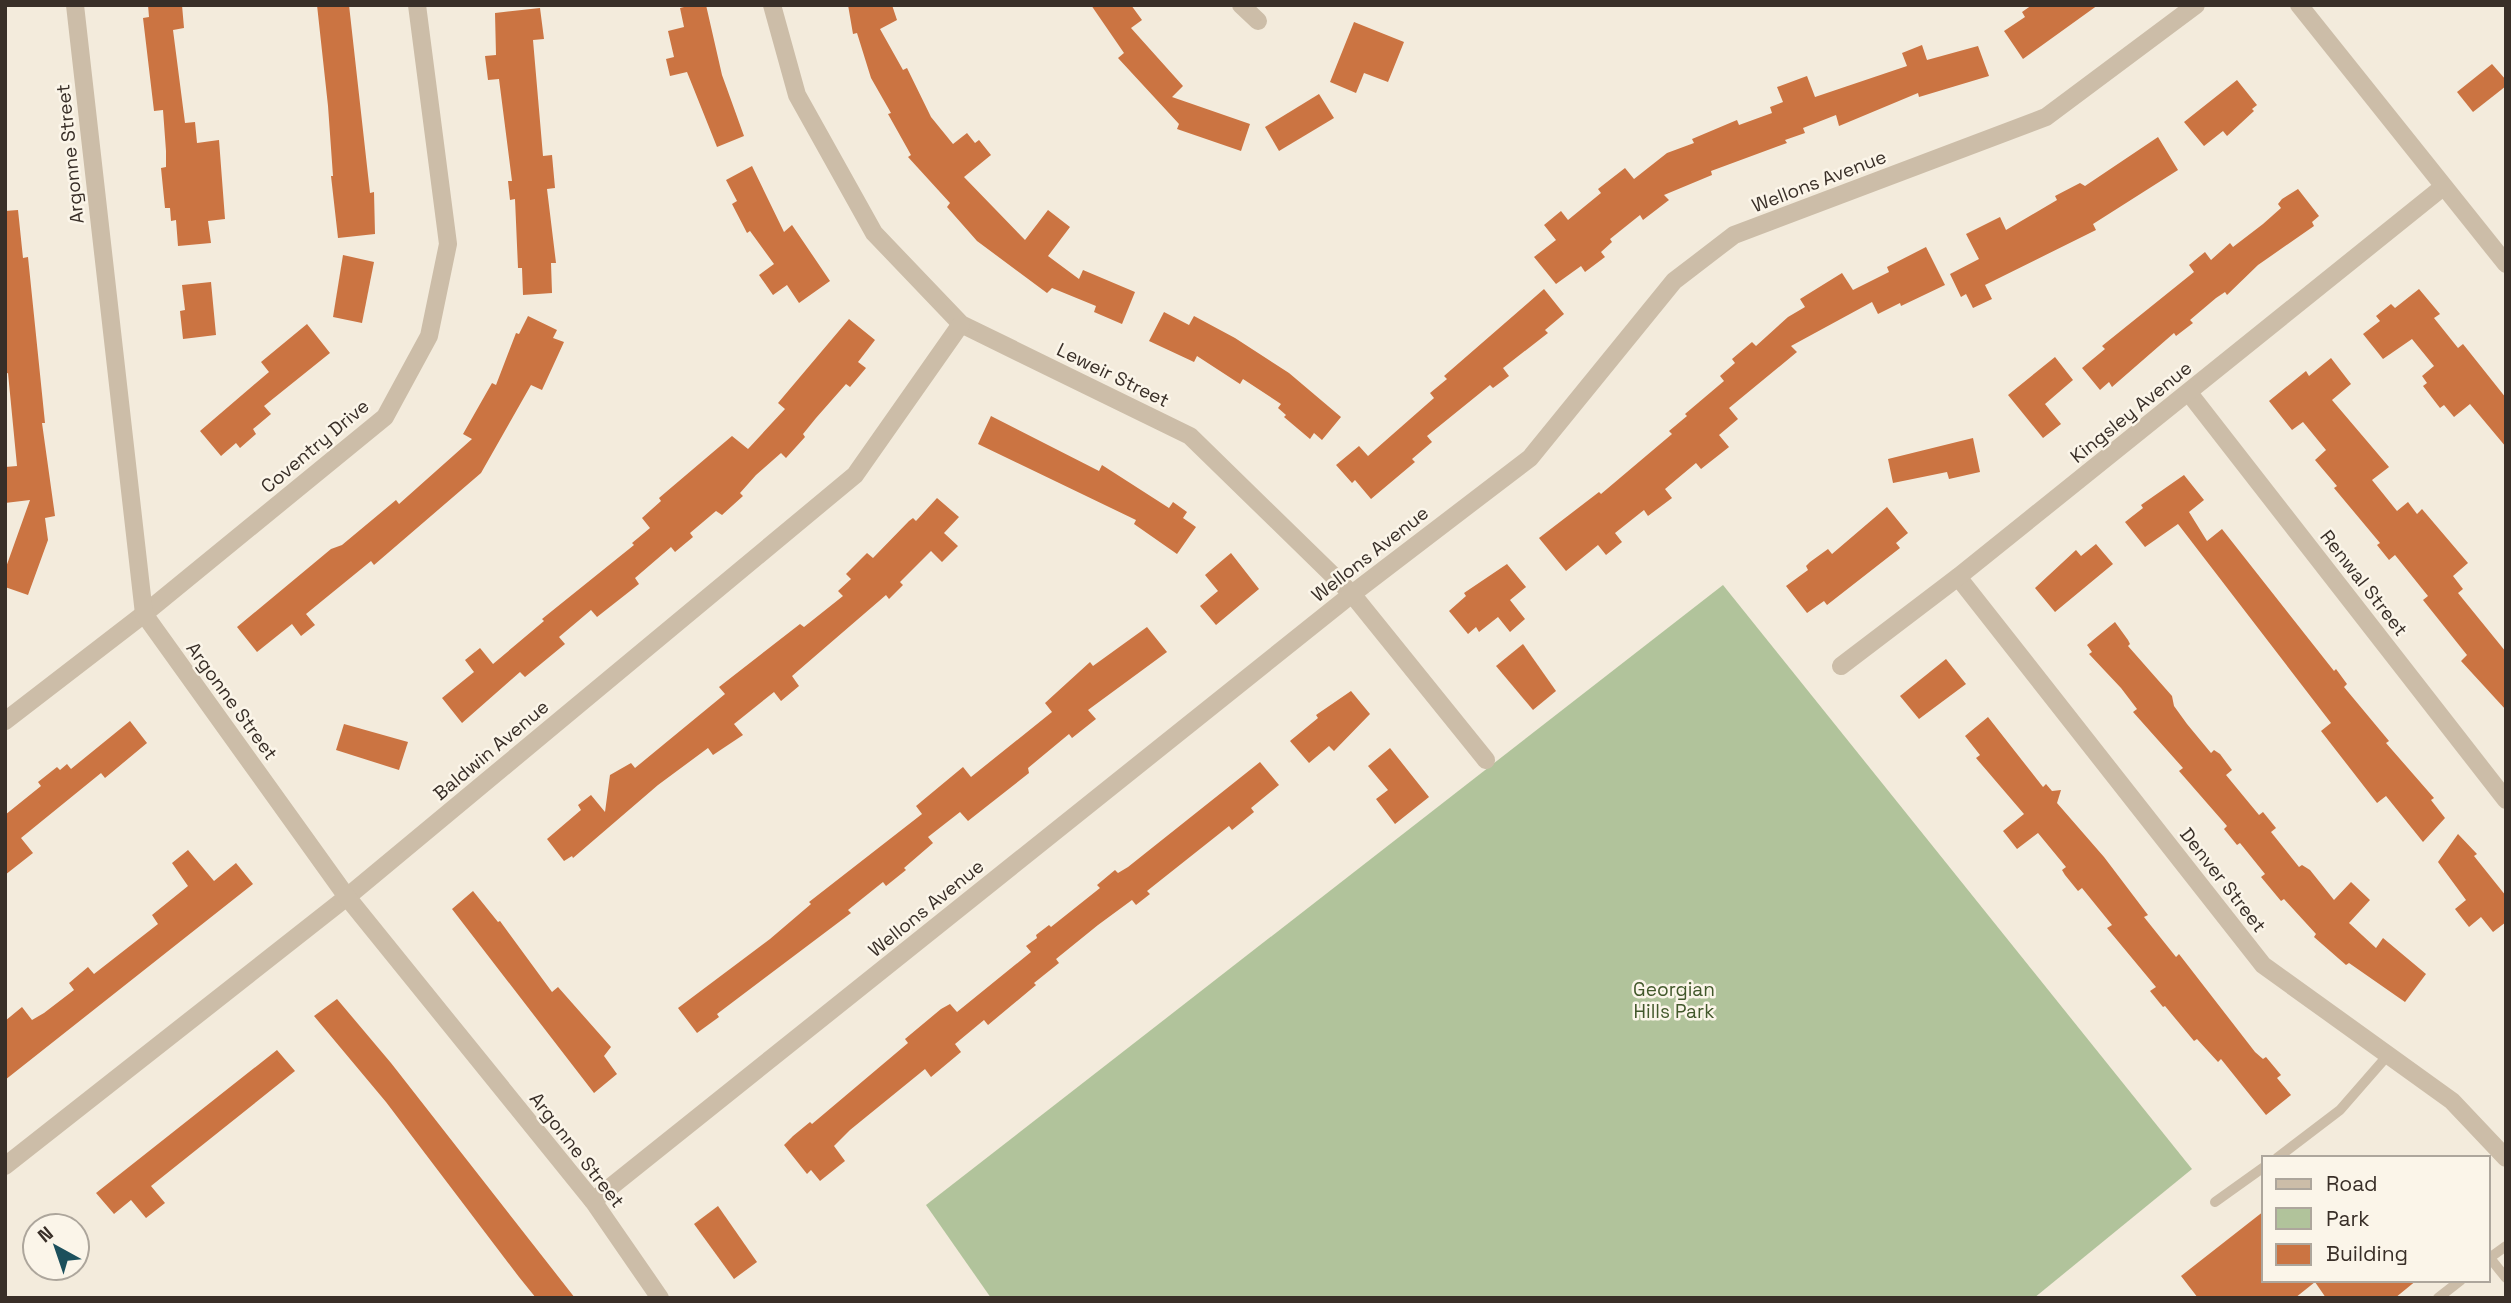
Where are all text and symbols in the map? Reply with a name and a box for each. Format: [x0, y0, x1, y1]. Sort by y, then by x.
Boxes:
street label: Argonne Street [50, 83, 90, 225]
street label: Wellons Avenue [1748, 144, 1890, 218]
street label: Leweir Street [1053, 337, 1173, 413]
street label: Kingsley Avenue [2065, 355, 2197, 469]
street label: Coventry Drive [256, 393, 374, 499]
street label: Wellons Avenue [1306, 500, 1434, 608]
street label: Renwal Street [2315, 525, 2413, 641]
street label: Argonne Street [181, 637, 283, 765]
street label: Baldwin Avenue [428, 694, 554, 806]
street label: Denver Street [2174, 822, 2272, 938]
street label: Wellons Avenue [863, 854, 989, 962]
park label: Georgian Hills Park [1633, 977, 1715, 1024]
street label: Argonne Street [524, 1087, 630, 1213]
legend [2262, 1156, 2490, 1282]
text: Road [2326, 1170, 2378, 1197]
text: Park [2326, 1205, 2370, 1232]
north arrow [21, 1212, 91, 1282]
text: N [32, 1221, 58, 1248]
text: Building [2326, 1240, 2408, 1267]

